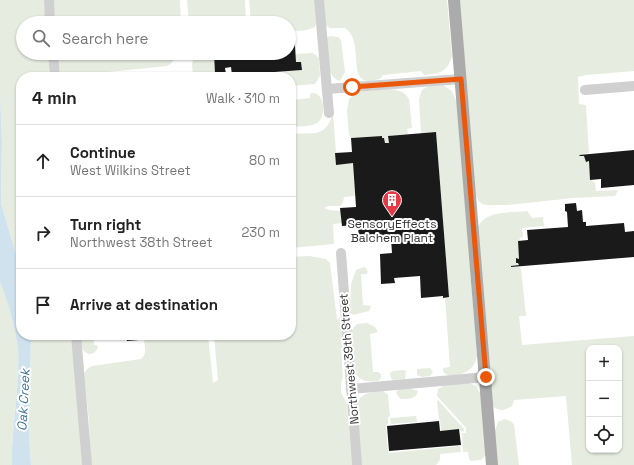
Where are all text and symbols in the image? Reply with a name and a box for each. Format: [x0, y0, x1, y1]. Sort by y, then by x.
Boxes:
search box [16, 16, 296, 60]
icon: search [30, 27, 52, 49]
text: Search here [62, 29, 148, 48]
route start [343, 78, 361, 96]
text: 4 min [32, 87, 77, 109]
text: Walk · 310 m [206, 90, 280, 107]
text: Continue [70, 143, 136, 162]
icon: ahead [32, 150, 54, 172]
text: 80 m [249, 152, 280, 169]
text: West Wilkins Street [70, 162, 191, 179]
building icon: SensoryEffects Balchem Plant [381, 189, 403, 217]
text: Turn right [70, 215, 141, 234]
place label: SensoryEffects Balchem Plant [348, 216, 436, 246]
icon: right [32, 222, 54, 244]
text: 230 m [242, 224, 280, 241]
text: Northwest 38th Street [70, 234, 212, 251]
street label: Northwest 39th Street [335, 293, 363, 425]
icon: arrive [32, 294, 54, 316]
text: Arrive at destination [70, 295, 218, 314]
map controls [586, 345, 622, 453]
button: + [586, 345, 622, 381]
water label: Oak Creek [13, 367, 34, 431]
route end [477, 368, 495, 386]
button: − [586, 381, 622, 417]
button: locate [586, 417, 622, 453]

